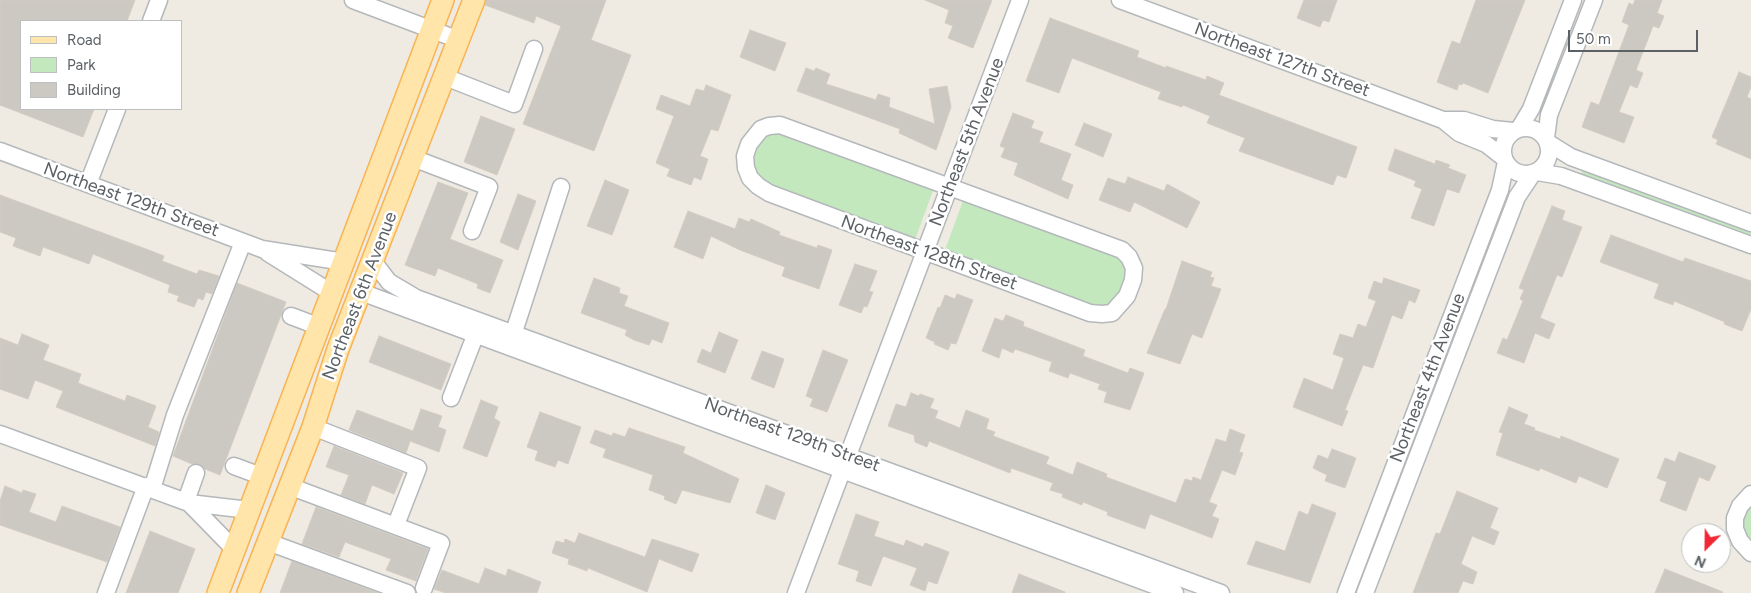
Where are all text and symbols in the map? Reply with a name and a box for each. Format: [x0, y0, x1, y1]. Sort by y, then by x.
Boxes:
street label: Northeast 127th Street [1191, 18, 1373, 102]
legend [20, 20, 182, 110]
scale bar [1571, 20, 1701, 52]
text: 50 m [1576, 30, 1611, 48]
text: Road [67, 31, 102, 49]
street label: Northeast 5th Avenue [925, 55, 1009, 229]
text: Park [67, 56, 96, 74]
text: Building [67, 81, 121, 99]
street label: Northeast 129th Street [40, 158, 222, 242]
street label: Northeast 6th Avenue [318, 209, 402, 383]
street label: Northeast 128th Street [838, 211, 1020, 295]
street label: Northeast 4th Avenue [1386, 290, 1470, 466]
street label: Northeast 129th Street [701, 393, 883, 477]
north arrow [1681, 523, 1731, 573]
text: N [1692, 551, 1709, 571]

